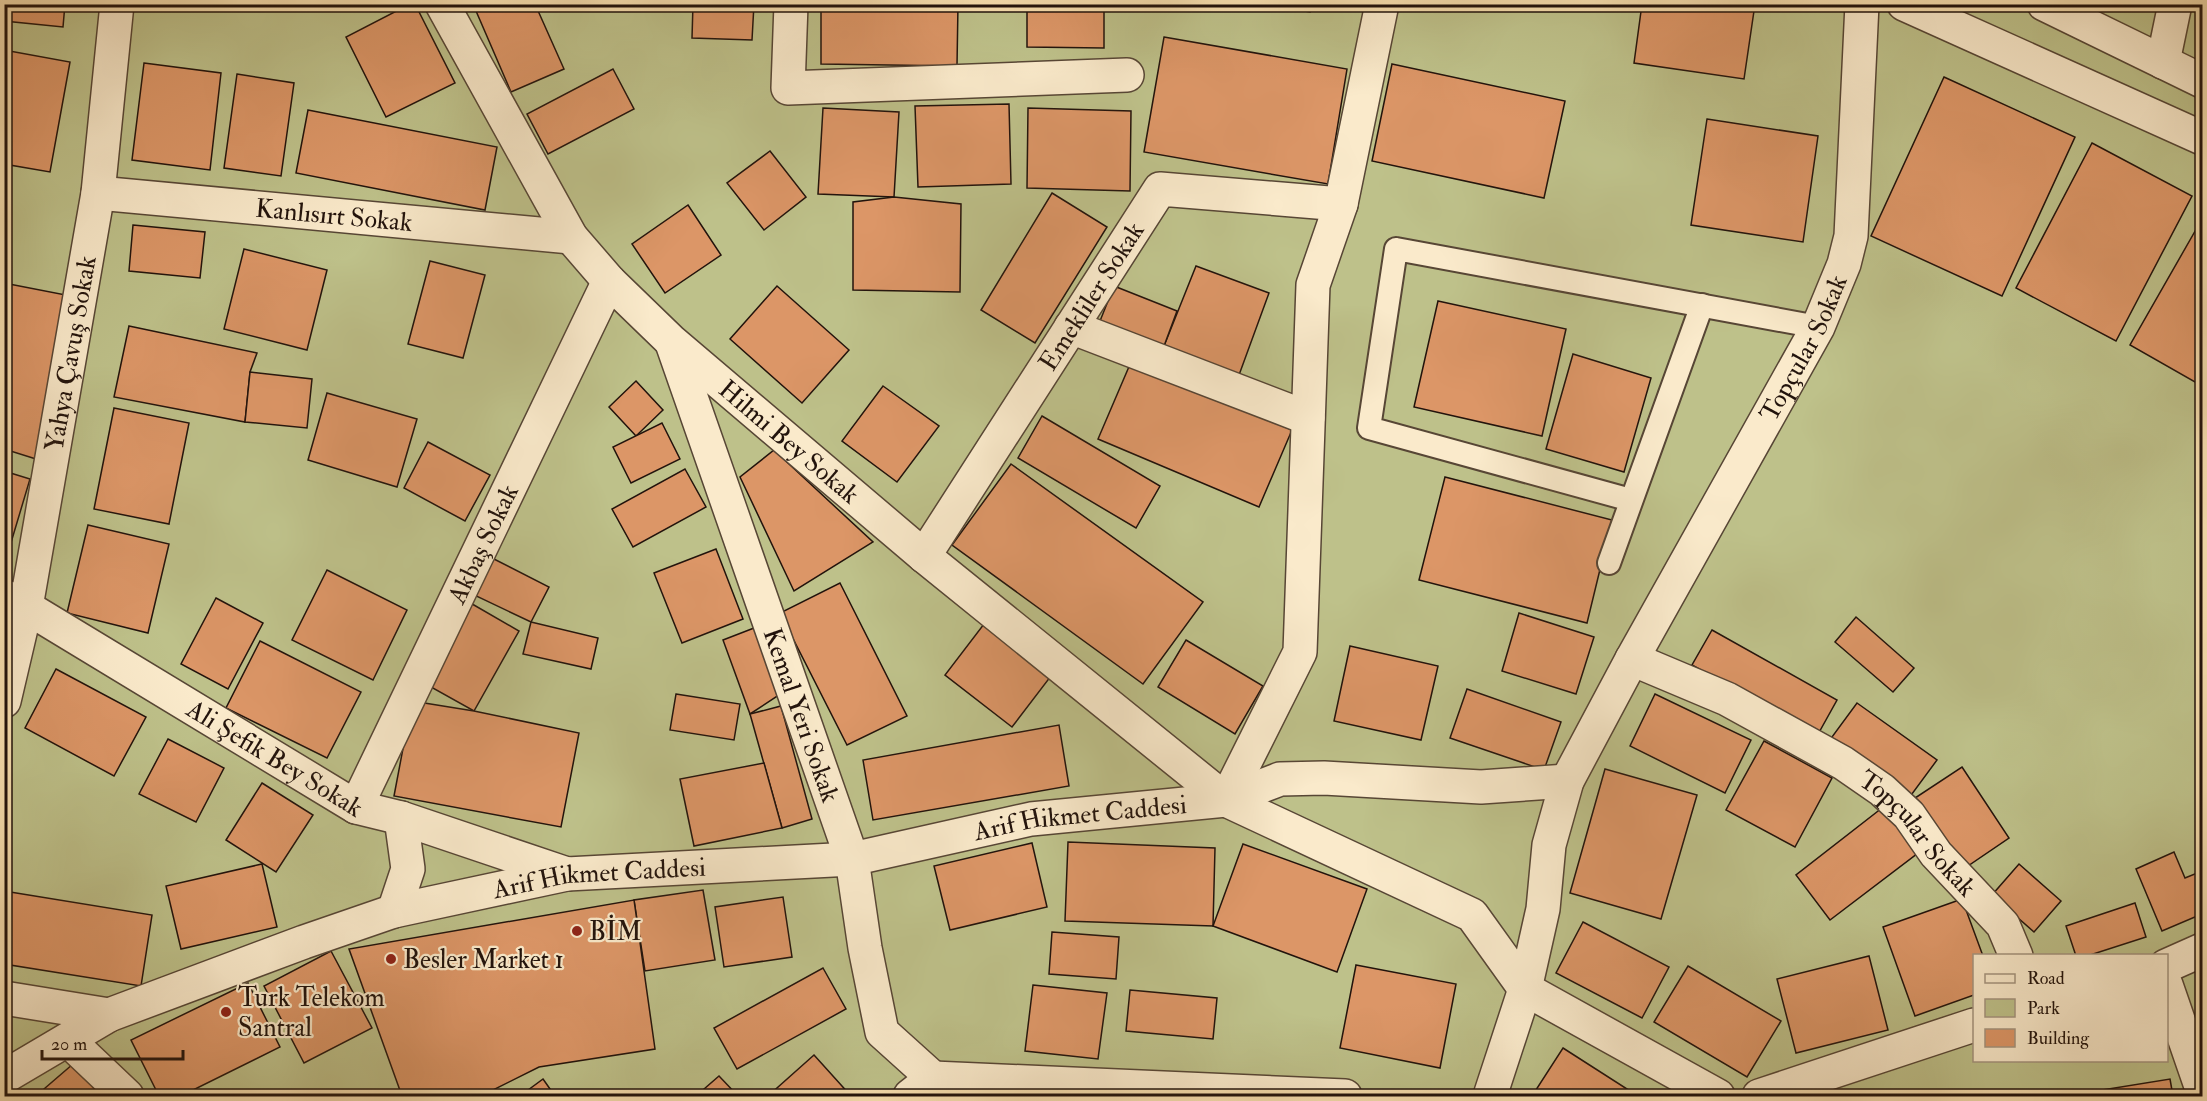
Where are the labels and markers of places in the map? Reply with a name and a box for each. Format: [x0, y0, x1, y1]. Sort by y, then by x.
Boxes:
place label: BİM [589, 914, 642, 948]
marker: BİM [570, 924, 584, 938]
place label: Besler Market 1 [403, 944, 564, 976]
marker: Besler Market 1 [384, 952, 398, 966]
place label: Turk Telekom Santral [238, 982, 385, 1044]
marker: Turk Telekom Santral [219, 1005, 233, 1019]

